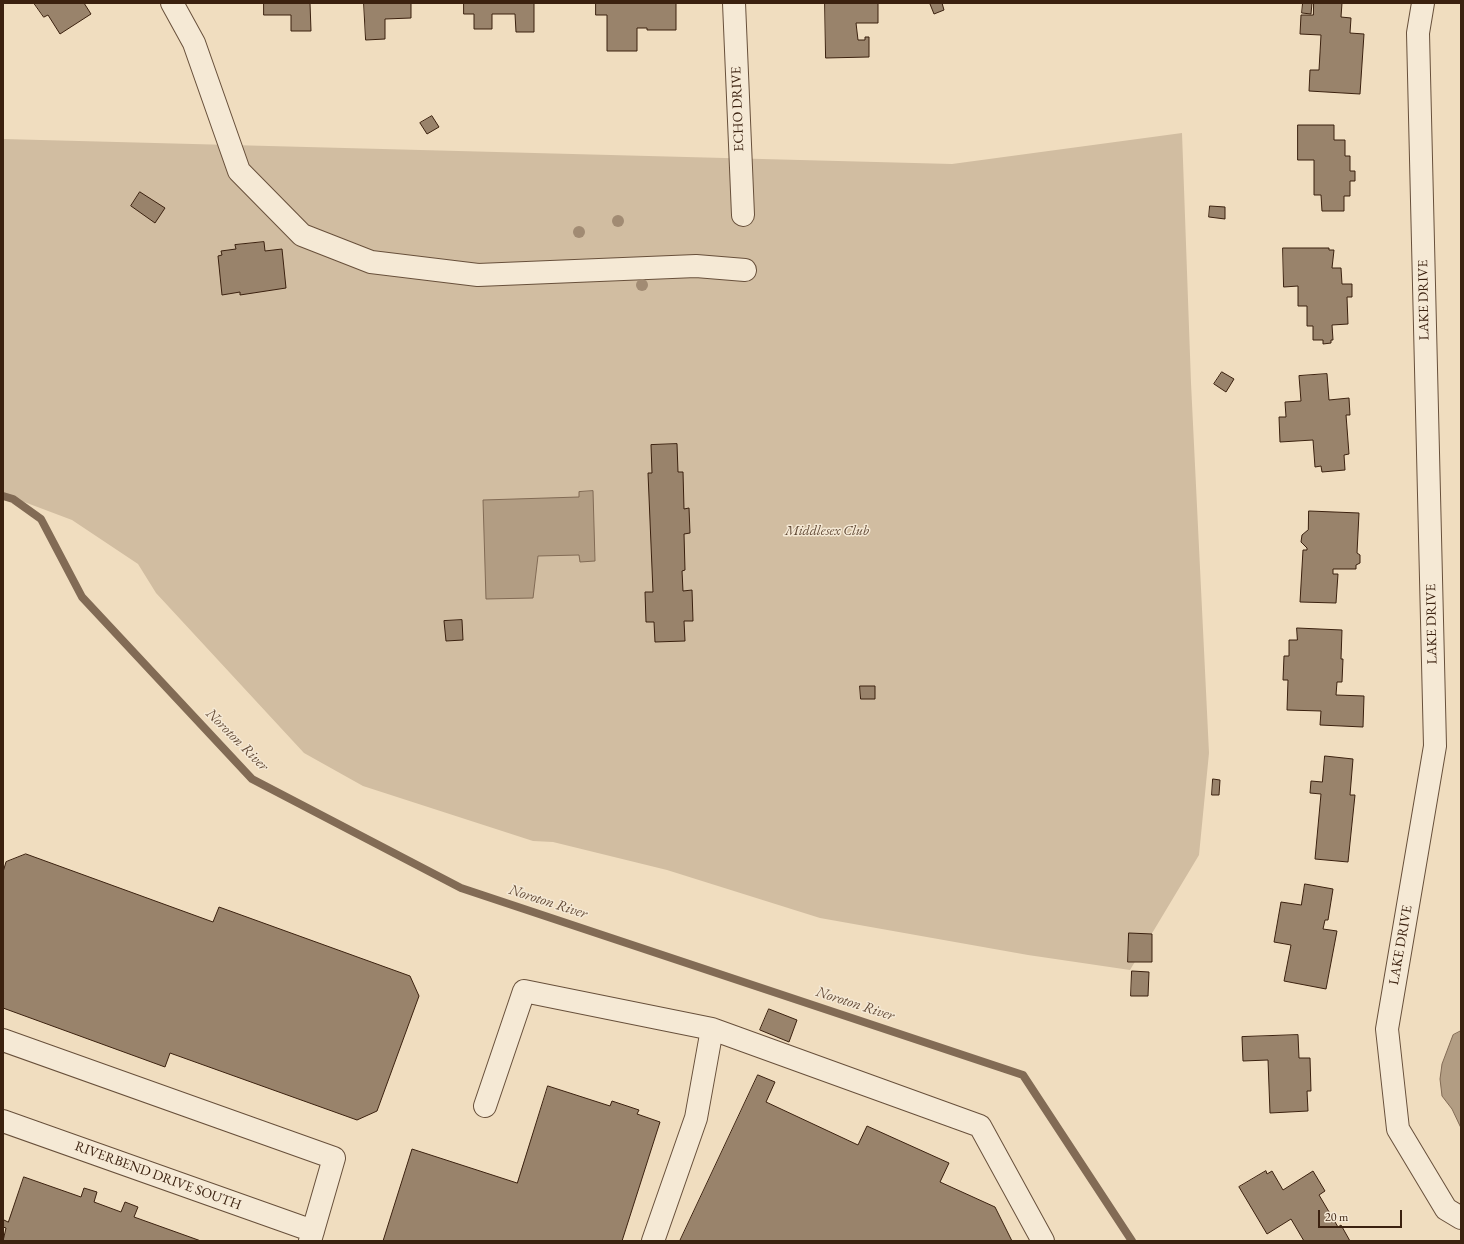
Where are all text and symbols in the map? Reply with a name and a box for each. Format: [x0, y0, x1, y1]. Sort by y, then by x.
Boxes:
street label: ECHO DRIVE [728, 66, 748, 152]
street label: LAKE DRIVE [1415, 260, 1433, 340]
park label: Middlesex Club [785, 523, 869, 539]
street label: LAKE DRIVE [1423, 584, 1441, 664]
water label: Noroton River [202, 705, 272, 775]
water label: Noroton River [507, 881, 589, 923]
street label: LAKE DRIVE [1386, 904, 1416, 986]
water label: Noroton River [814, 983, 896, 1025]
street label: RIVERBEND DRIVE SOUTH [72, 1138, 244, 1214]
scale bar [1320, 1202, 1404, 1228]
text: 20 m [1325, 1209, 1348, 1225]

